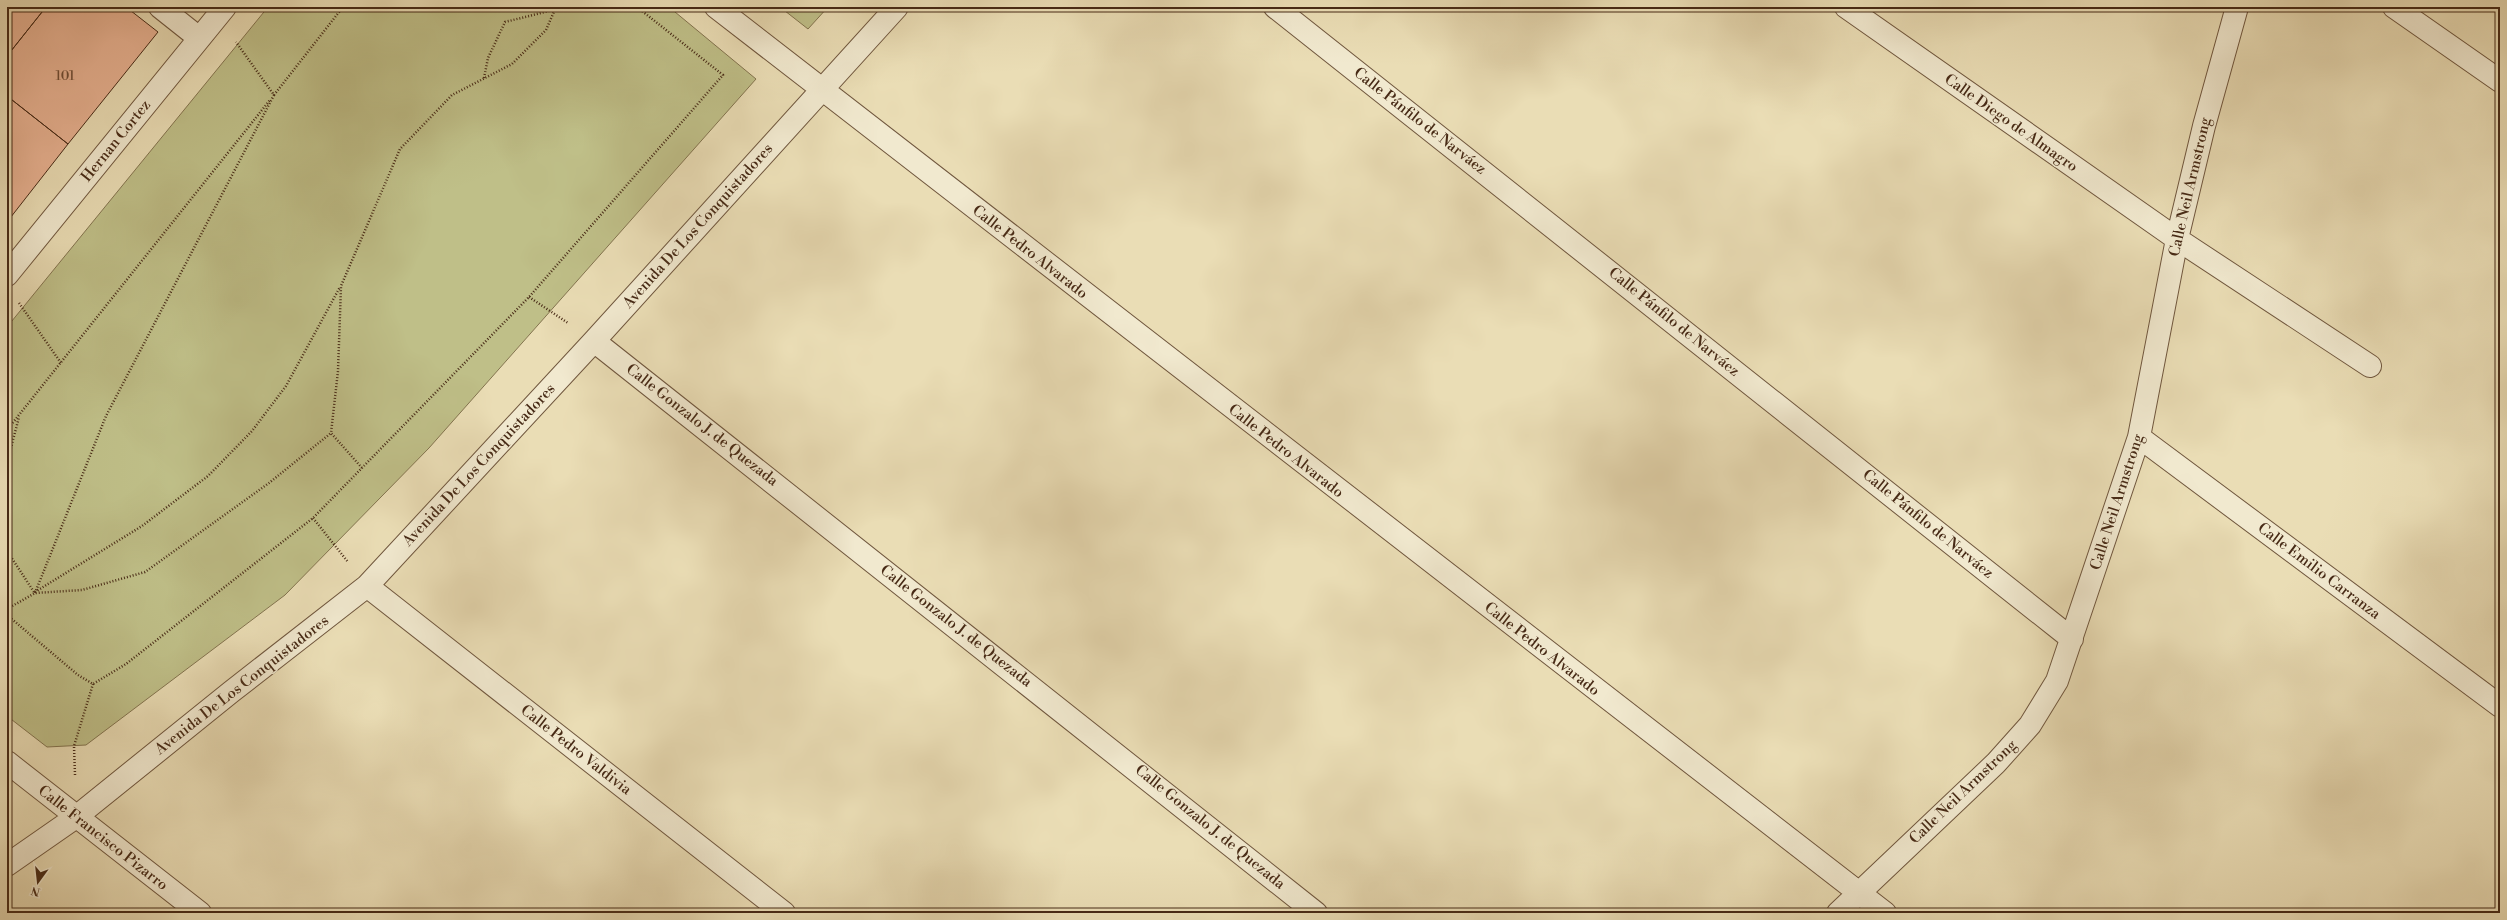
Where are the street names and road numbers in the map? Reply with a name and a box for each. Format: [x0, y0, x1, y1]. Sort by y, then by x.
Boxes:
street label: Calle Pánfilo de Narváez [1350, 63, 1490, 179]
street label: Calle Diego de Almagro [1941, 70, 2081, 176]
street label: Hernan Cortez [77, 96, 155, 186]
street label: Calle Neil Armstrong [2165, 115, 2215, 258]
street label: Avenida De Los Conquistadores [618, 140, 777, 313]
street label: Calle Pedro Alvarado [968, 201, 1092, 303]
street label: Calle Pánfilo de Narváez [1605, 263, 1743, 381]
street label: Calle Gonzalo J. de Quezada [622, 360, 782, 491]
street label: Avenida De Los Conquistadores [398, 380, 559, 551]
street label: Calle Pedro Alvarado [1224, 400, 1348, 502]
street label: Calle Neil Armstrong [2086, 431, 2148, 573]
street label: Calle Pánfilo de Narváez [1859, 465, 1997, 583]
street label: Calle Emilio Carranza [2254, 519, 2385, 624]
street label: Calle Gonzalo J. de Quezada [876, 561, 1036, 692]
street label: Calle Pedro Alvarado [1480, 598, 1604, 700]
street label: Avenida De Los Conquistadores [150, 611, 333, 759]
street label: Calle Pedro Valdivia [517, 701, 636, 799]
street label: Calle Neil Armstrong [1905, 736, 2021, 848]
street label: Calle Gonzalo J. de Quezada [1131, 761, 1289, 894]
street label: Calle Francisco Pizarro [34, 781, 172, 895]

